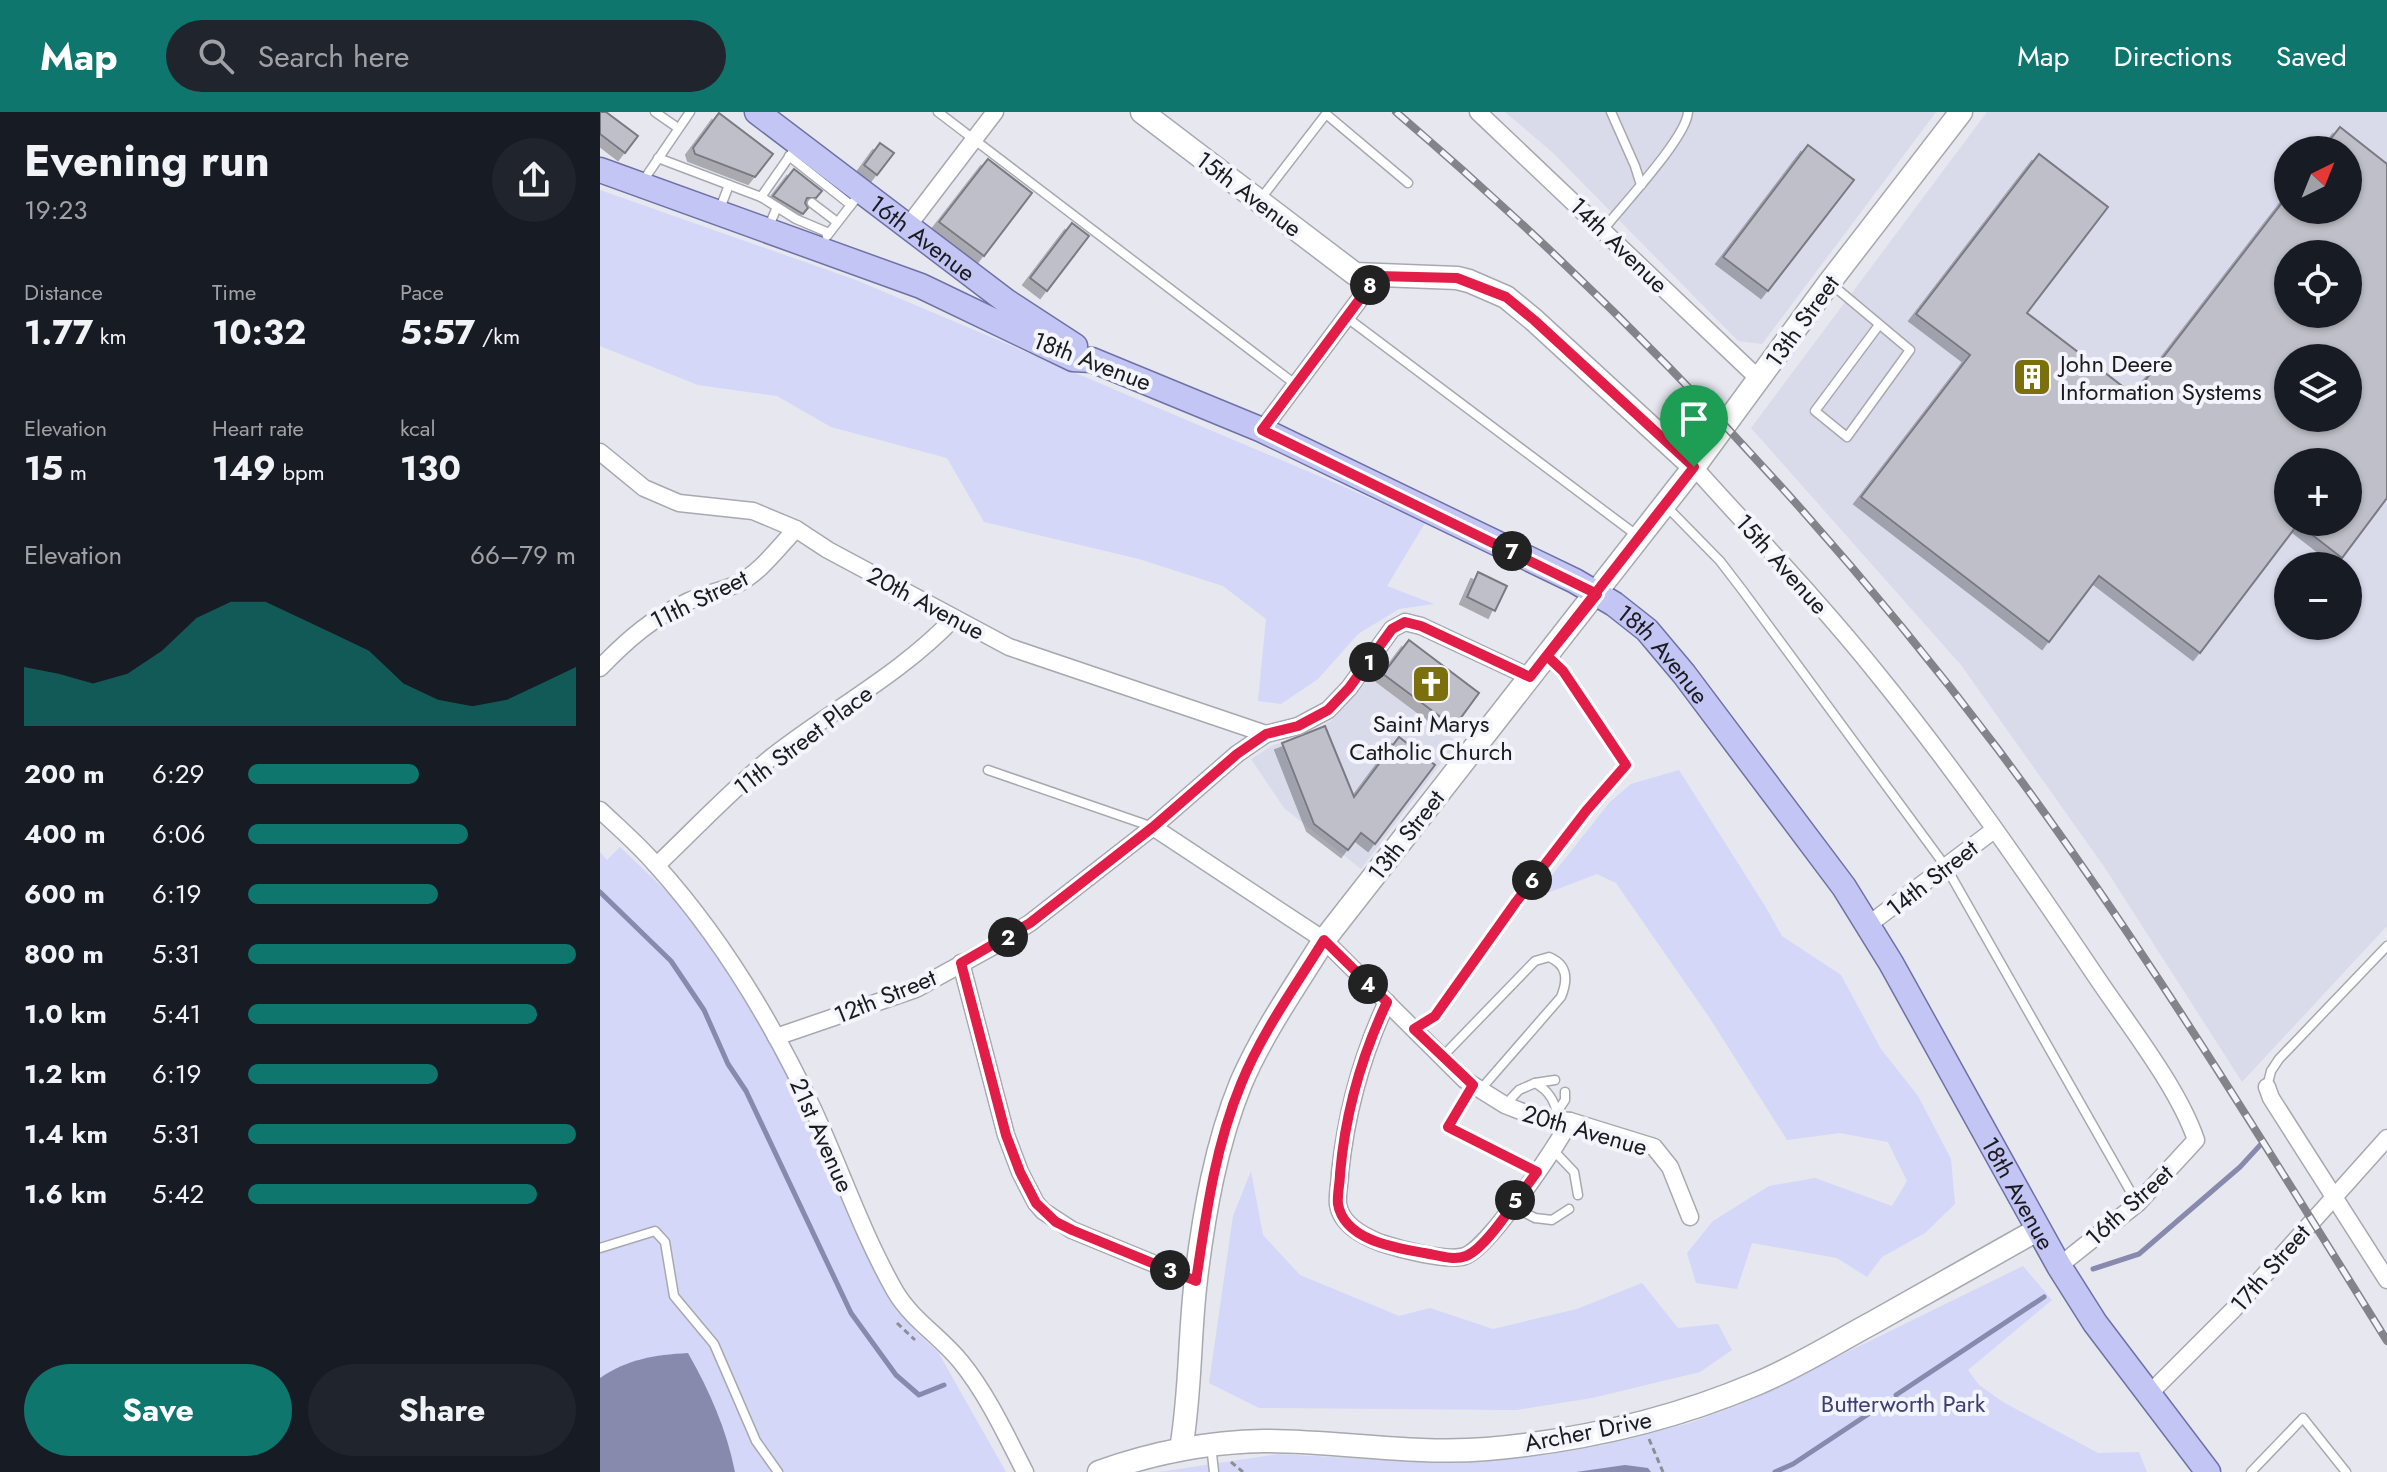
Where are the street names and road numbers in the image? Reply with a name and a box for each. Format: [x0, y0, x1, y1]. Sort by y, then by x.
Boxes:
street label: 15th Avenue [1189, 143, 1309, 245]
street label: 16th Avenue [862, 186, 983, 289]
street label: 14th Avenue [1562, 189, 1676, 301]
street label: 13th Street [1756, 267, 1848, 374]
street label: 18th Avenue [1028, 322, 1156, 400]
street label: 15th Avenue [1727, 506, 1837, 622]
street label: 20th Avenue [861, 557, 991, 649]
street label: 11th Street [644, 560, 754, 638]
street label: 18th Avenue [1610, 595, 1718, 711]
street label: 11th Street Place [726, 676, 880, 804]
street label: 13th Street [1359, 782, 1453, 888]
street label: 14th Street [1879, 831, 1985, 925]
street label: 12th Street [829, 960, 942, 1032]
street label: 21st Avenue [781, 1072, 863, 1198]
street label: 20th Avenue [1518, 1095, 1652, 1165]
street label: 18th Avenue [1973, 1130, 2064, 1256]
street label: 16th Street [2077, 1156, 2181, 1254]
street label: 17th Street [2222, 1216, 2318, 1320]
street label: Archer Drive [1521, 1402, 1655, 1460]

